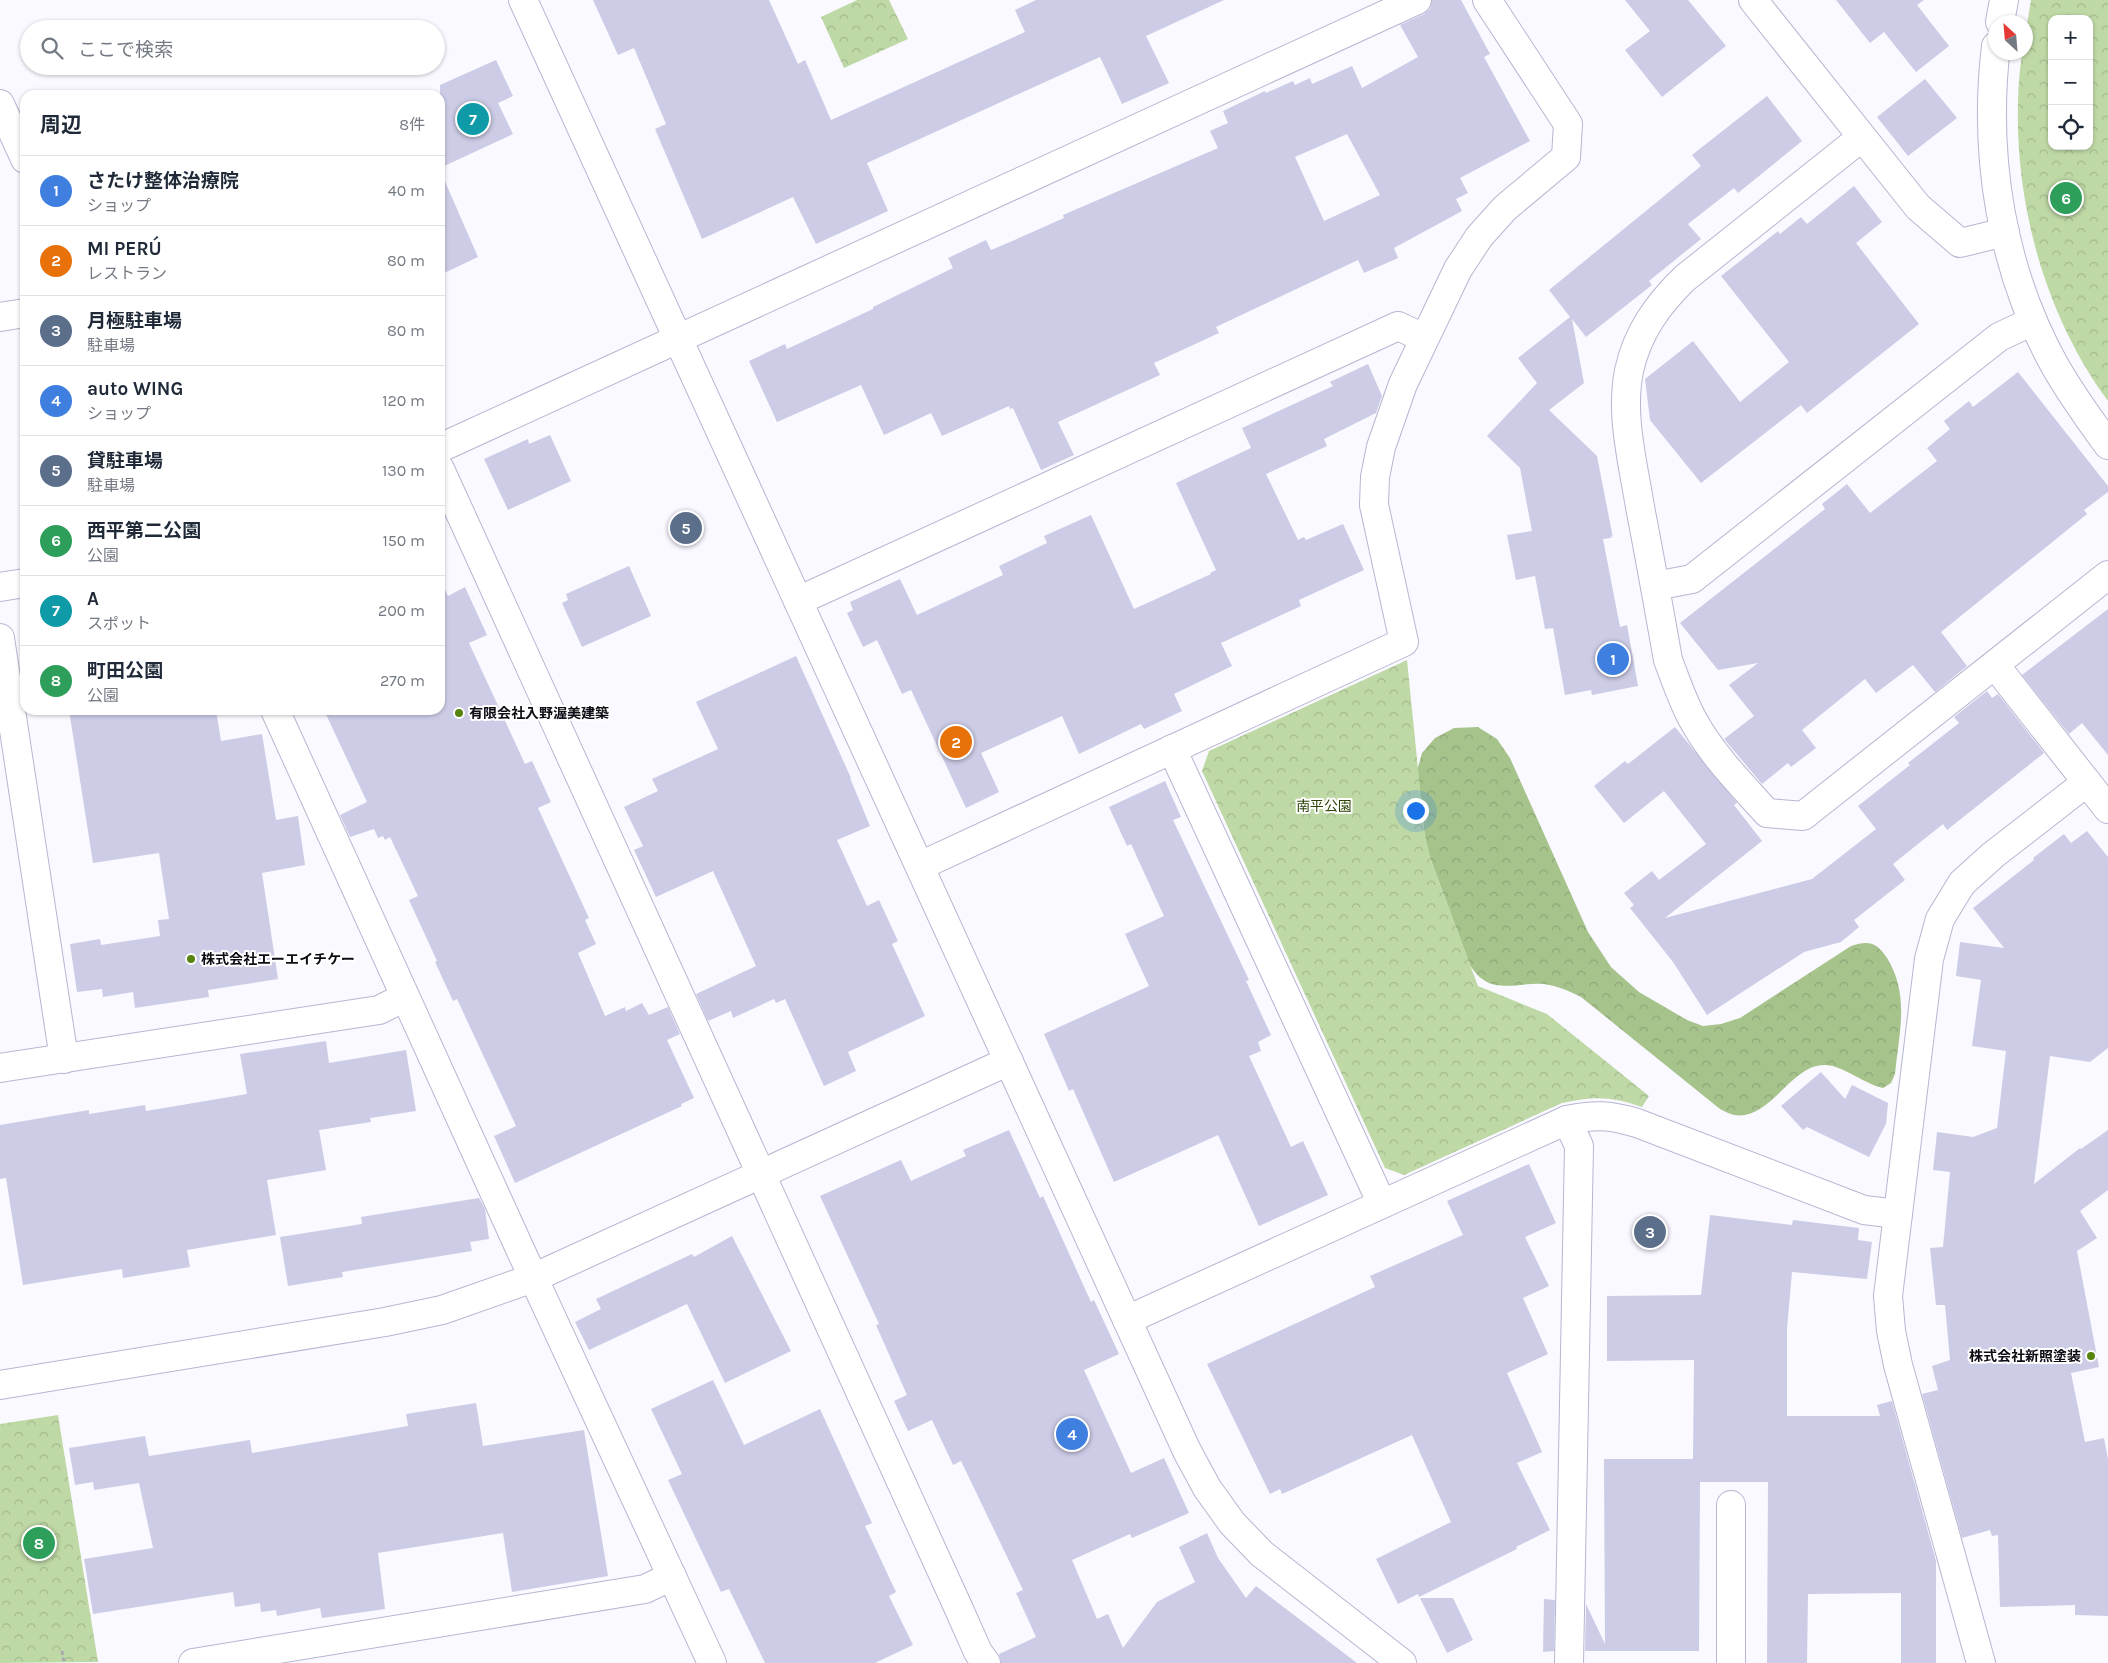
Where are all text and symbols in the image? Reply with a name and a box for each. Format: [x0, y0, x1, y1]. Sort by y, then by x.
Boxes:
north arrow [1988, 15, 2033, 60]
map controls [2048, 15, 2093, 150]
button: + [2048, 15, 2093, 60]
search box [20, 20, 445, 75]
icon: search [38, 34, 66, 62]
text: ここで検索 [78, 39, 173, 61]
button: − [2048, 60, 2093, 105]
pin: 7 [457, 100, 489, 138]
button: locate [2048, 105, 2093, 150]
text: 周辺 [40, 113, 82, 137]
text: 8件 [399, 115, 425, 134]
text: さたけ整体治療院 [87, 170, 239, 192]
pin: 6 [2050, 179, 2082, 217]
text: 1 [53, 181, 59, 200]
text: 40 m [388, 181, 425, 200]
text: ショップ [87, 196, 151, 215]
text: MI PERÚ [87, 238, 162, 260]
text: 2 [51, 251, 61, 270]
text: 80 m [387, 251, 425, 270]
text: レストラン [87, 264, 167, 283]
text: 月極駐車場 [87, 310, 182, 332]
text: 3 [51, 321, 61, 340]
text: 80 m [387, 321, 425, 340]
text: 駐車場 [87, 336, 135, 355]
text: auto WING [87, 378, 183, 400]
text: 4 [51, 391, 61, 410]
text: 120 m [382, 391, 425, 410]
text: ショップ [87, 404, 151, 423]
text: 貸駐車場 [87, 450, 163, 472]
text: 5 [51, 461, 61, 480]
text: 130 m [382, 461, 425, 480]
text: 駐車場 [87, 476, 135, 495]
pin: 5 [670, 509, 702, 547]
text: 西平第二公園 [87, 520, 201, 542]
text: 6 [51, 531, 61, 550]
text: 150 m [382, 531, 425, 550]
text: 公園 [87, 546, 119, 565]
text: A [87, 588, 99, 610]
text: 7 [52, 601, 60, 620]
text: 200 m [378, 601, 425, 620]
text: スポット [87, 614, 151, 633]
pin: 1 [1597, 640, 1629, 678]
text: 町田公園 [87, 660, 163, 682]
text: 8 [51, 671, 61, 690]
text: 270 m [380, 671, 425, 690]
text: 公園 [87, 686, 119, 705]
place label: 有限会社入野渥美建築 [469, 705, 609, 722]
marker: 有限会社入野渥美建築 [453, 707, 465, 719]
pin: 2 [940, 723, 972, 761]
park label: 南平公園 [1296, 798, 1352, 815]
your location [1403, 798, 1429, 824]
place label: 株式会社エーエイチケー [201, 951, 355, 968]
marker: 株式会社エーエイチケー [185, 953, 197, 965]
pin: 3 [1634, 1213, 1666, 1251]
place label: 株式会社新照塗装 [1969, 1348, 2081, 1365]
marker: 株式会社新照塗装 [2085, 1350, 2097, 1362]
pin: 4 [1056, 1415, 1088, 1453]
pin: 8 [23, 1524, 55, 1562]

